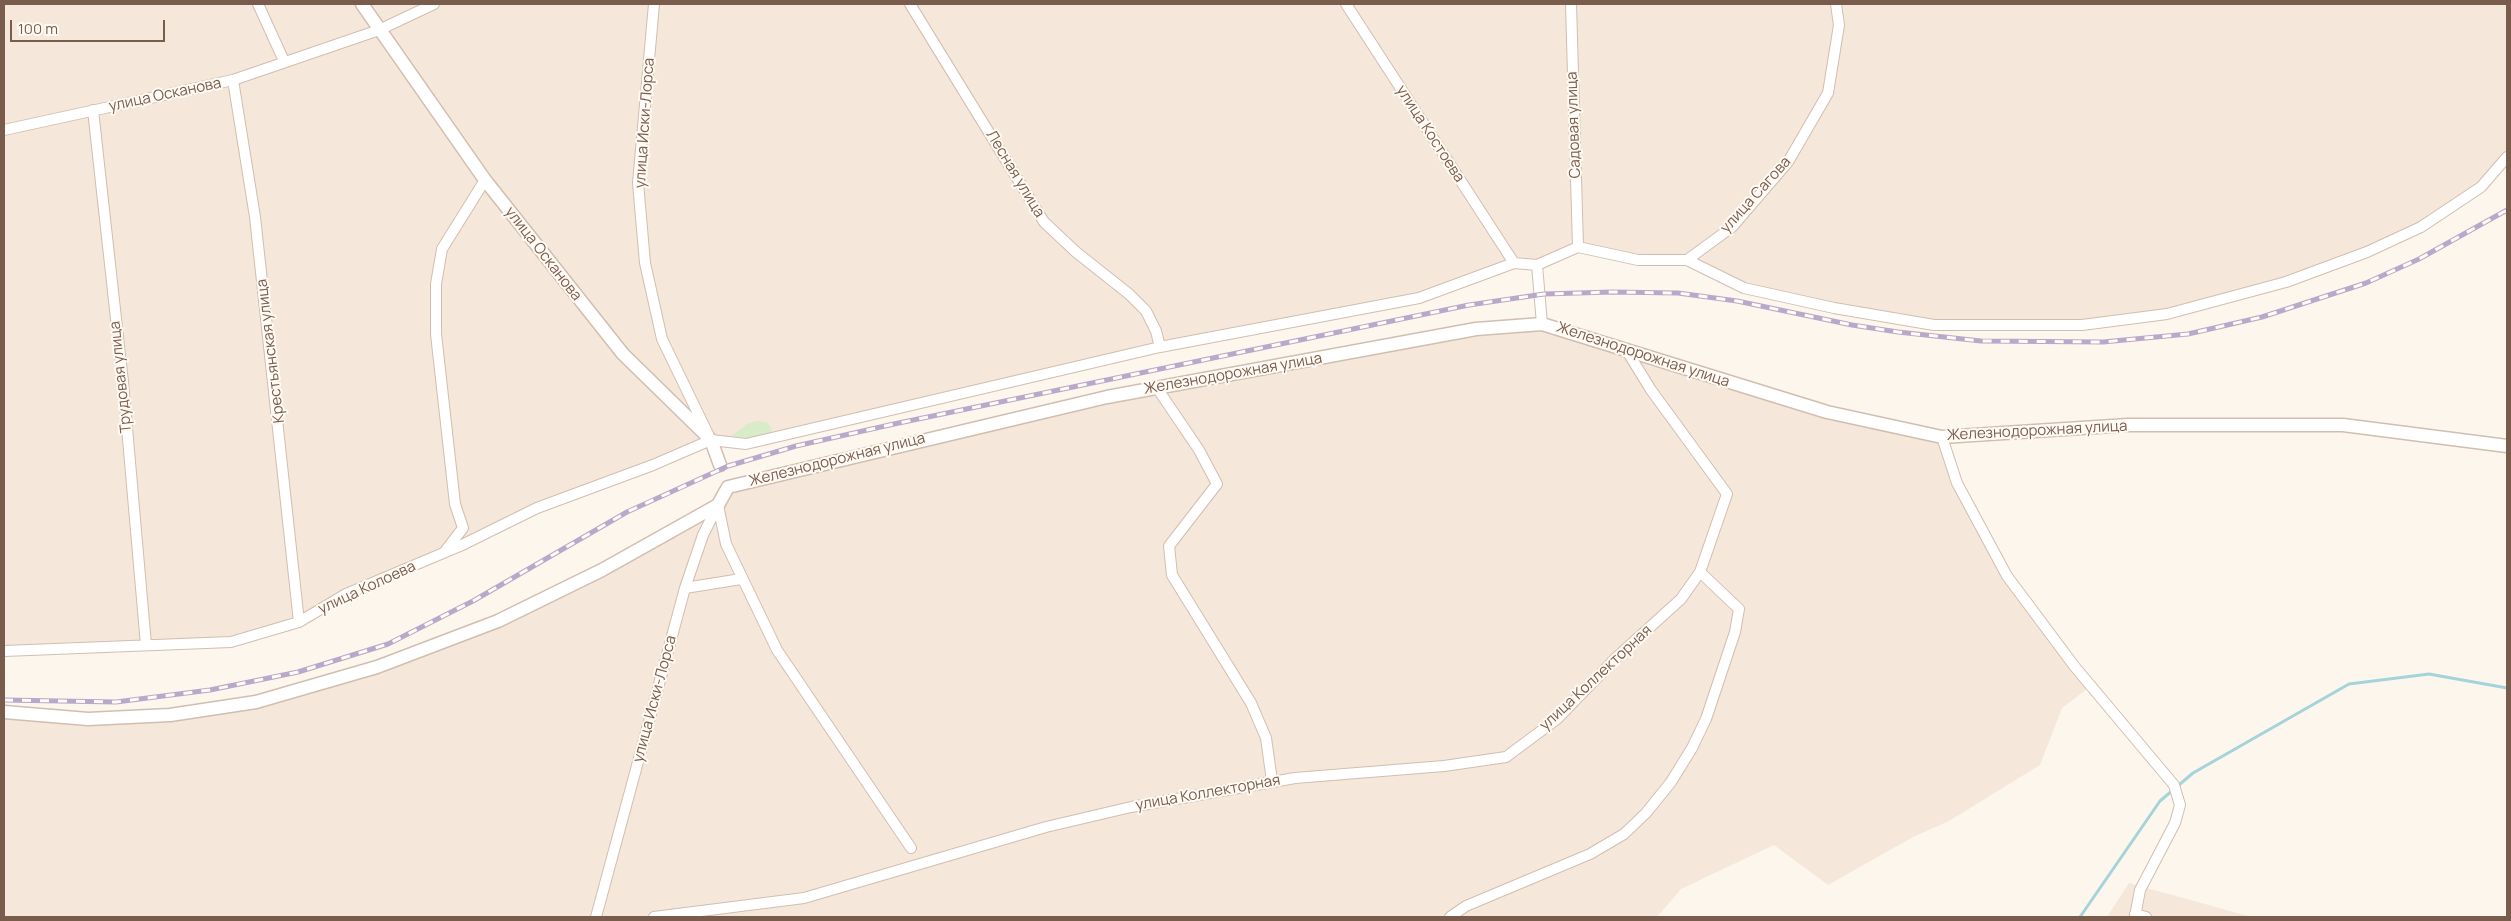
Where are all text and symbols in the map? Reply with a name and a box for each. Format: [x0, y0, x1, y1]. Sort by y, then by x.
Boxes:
scale bar [12, 10, 168, 42]
text: 100 m [18, 18, 58, 39]
street label: улица Иски-Лорса [631, 57, 659, 189]
street label: Садовая улица [1563, 71, 1585, 179]
street label: улица Осканова [107, 74, 223, 116]
street label: улица Костоева [1392, 82, 1468, 186]
street label: Лесная улица [982, 127, 1048, 221]
street label: улица Сагова [1717, 153, 1795, 237]
street label: улица Осканова [501, 203, 585, 305]
street label: Крестьянская улица [253, 278, 289, 424]
street label: Железнодорожная улица [1554, 318, 1732, 392]
street label: Трудовая улица [106, 320, 136, 434]
street label: Железнодорожная улица [1142, 349, 1324, 399]
street label: Железнодорожная улица [1946, 417, 2128, 445]
street label: Железнодорожная улица [747, 429, 927, 491]
street label: улица Колоева [316, 558, 418, 618]
street label: улица Коллекторная [1536, 621, 1656, 735]
street label: улица Иски-Лорса [629, 634, 681, 764]
street label: улица Коллекторная [1134, 771, 1282, 815]

